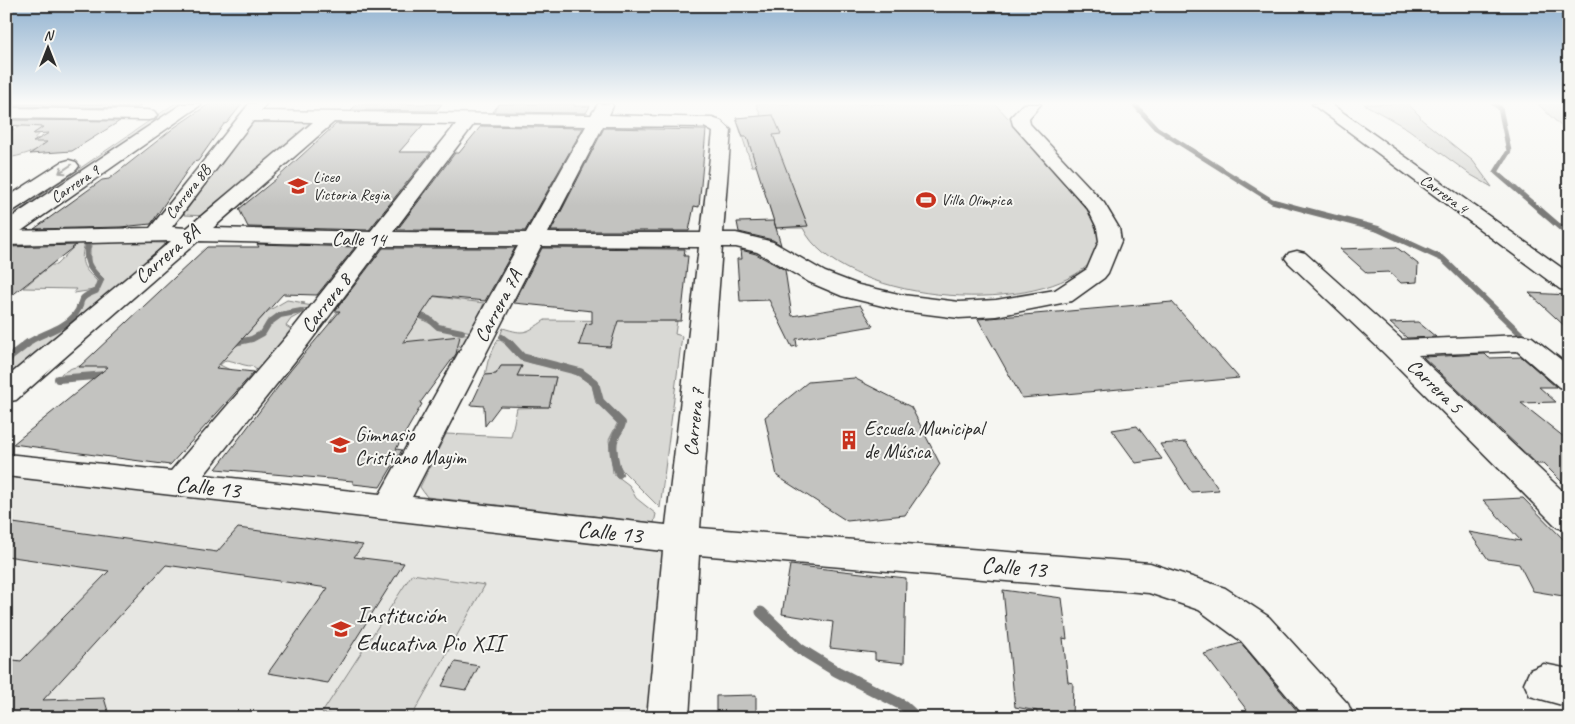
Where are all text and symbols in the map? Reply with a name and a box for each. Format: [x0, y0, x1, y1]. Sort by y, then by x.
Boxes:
north arrow [22, 22, 72, 72]
text: N [44, 27, 55, 44]
street label: Carrera 9 [47, 159, 105, 208]
street label: Carrera 8B [161, 160, 216, 223]
one-way arrow [58, 163, 72, 174]
place label: Liceo Victoria Regia [313, 167, 390, 205]
street label: Carrera 4 [1416, 170, 1473, 219]
school or university icon: Liceo Victoria Regia [287, 175, 309, 197]
sports icon: Villa Olimpica [915, 189, 937, 211]
place label: Villa Olimpica [941, 190, 1013, 210]
street label: Carrera 8A [129, 218, 205, 289]
street label: Calle 14 [332, 226, 388, 252]
street label: Carrera 7A [469, 265, 528, 346]
street label: Carrera 8 [295, 267, 358, 338]
street label: Carrera 5 [1402, 353, 1469, 419]
street label: Carrera 7 [678, 386, 710, 457]
place label: Escuela Municipal de Música [864, 416, 987, 464]
place label: Gimnasio Cristiano Mayim [355, 422, 467, 470]
building icon: Escuela Municipal de Música [838, 429, 860, 451]
school or university icon: Gimnasio Cristiano Mayim [329, 434, 351, 456]
street label: Calle 13 [174, 469, 244, 506]
street label: Calle 13 [576, 514, 646, 551]
street label: Calle 13 [980, 549, 1050, 585]
place label: Institución Educativa Pio XII [356, 600, 509, 658]
school or university icon: Institución Educativa Pio XII [330, 618, 352, 640]

